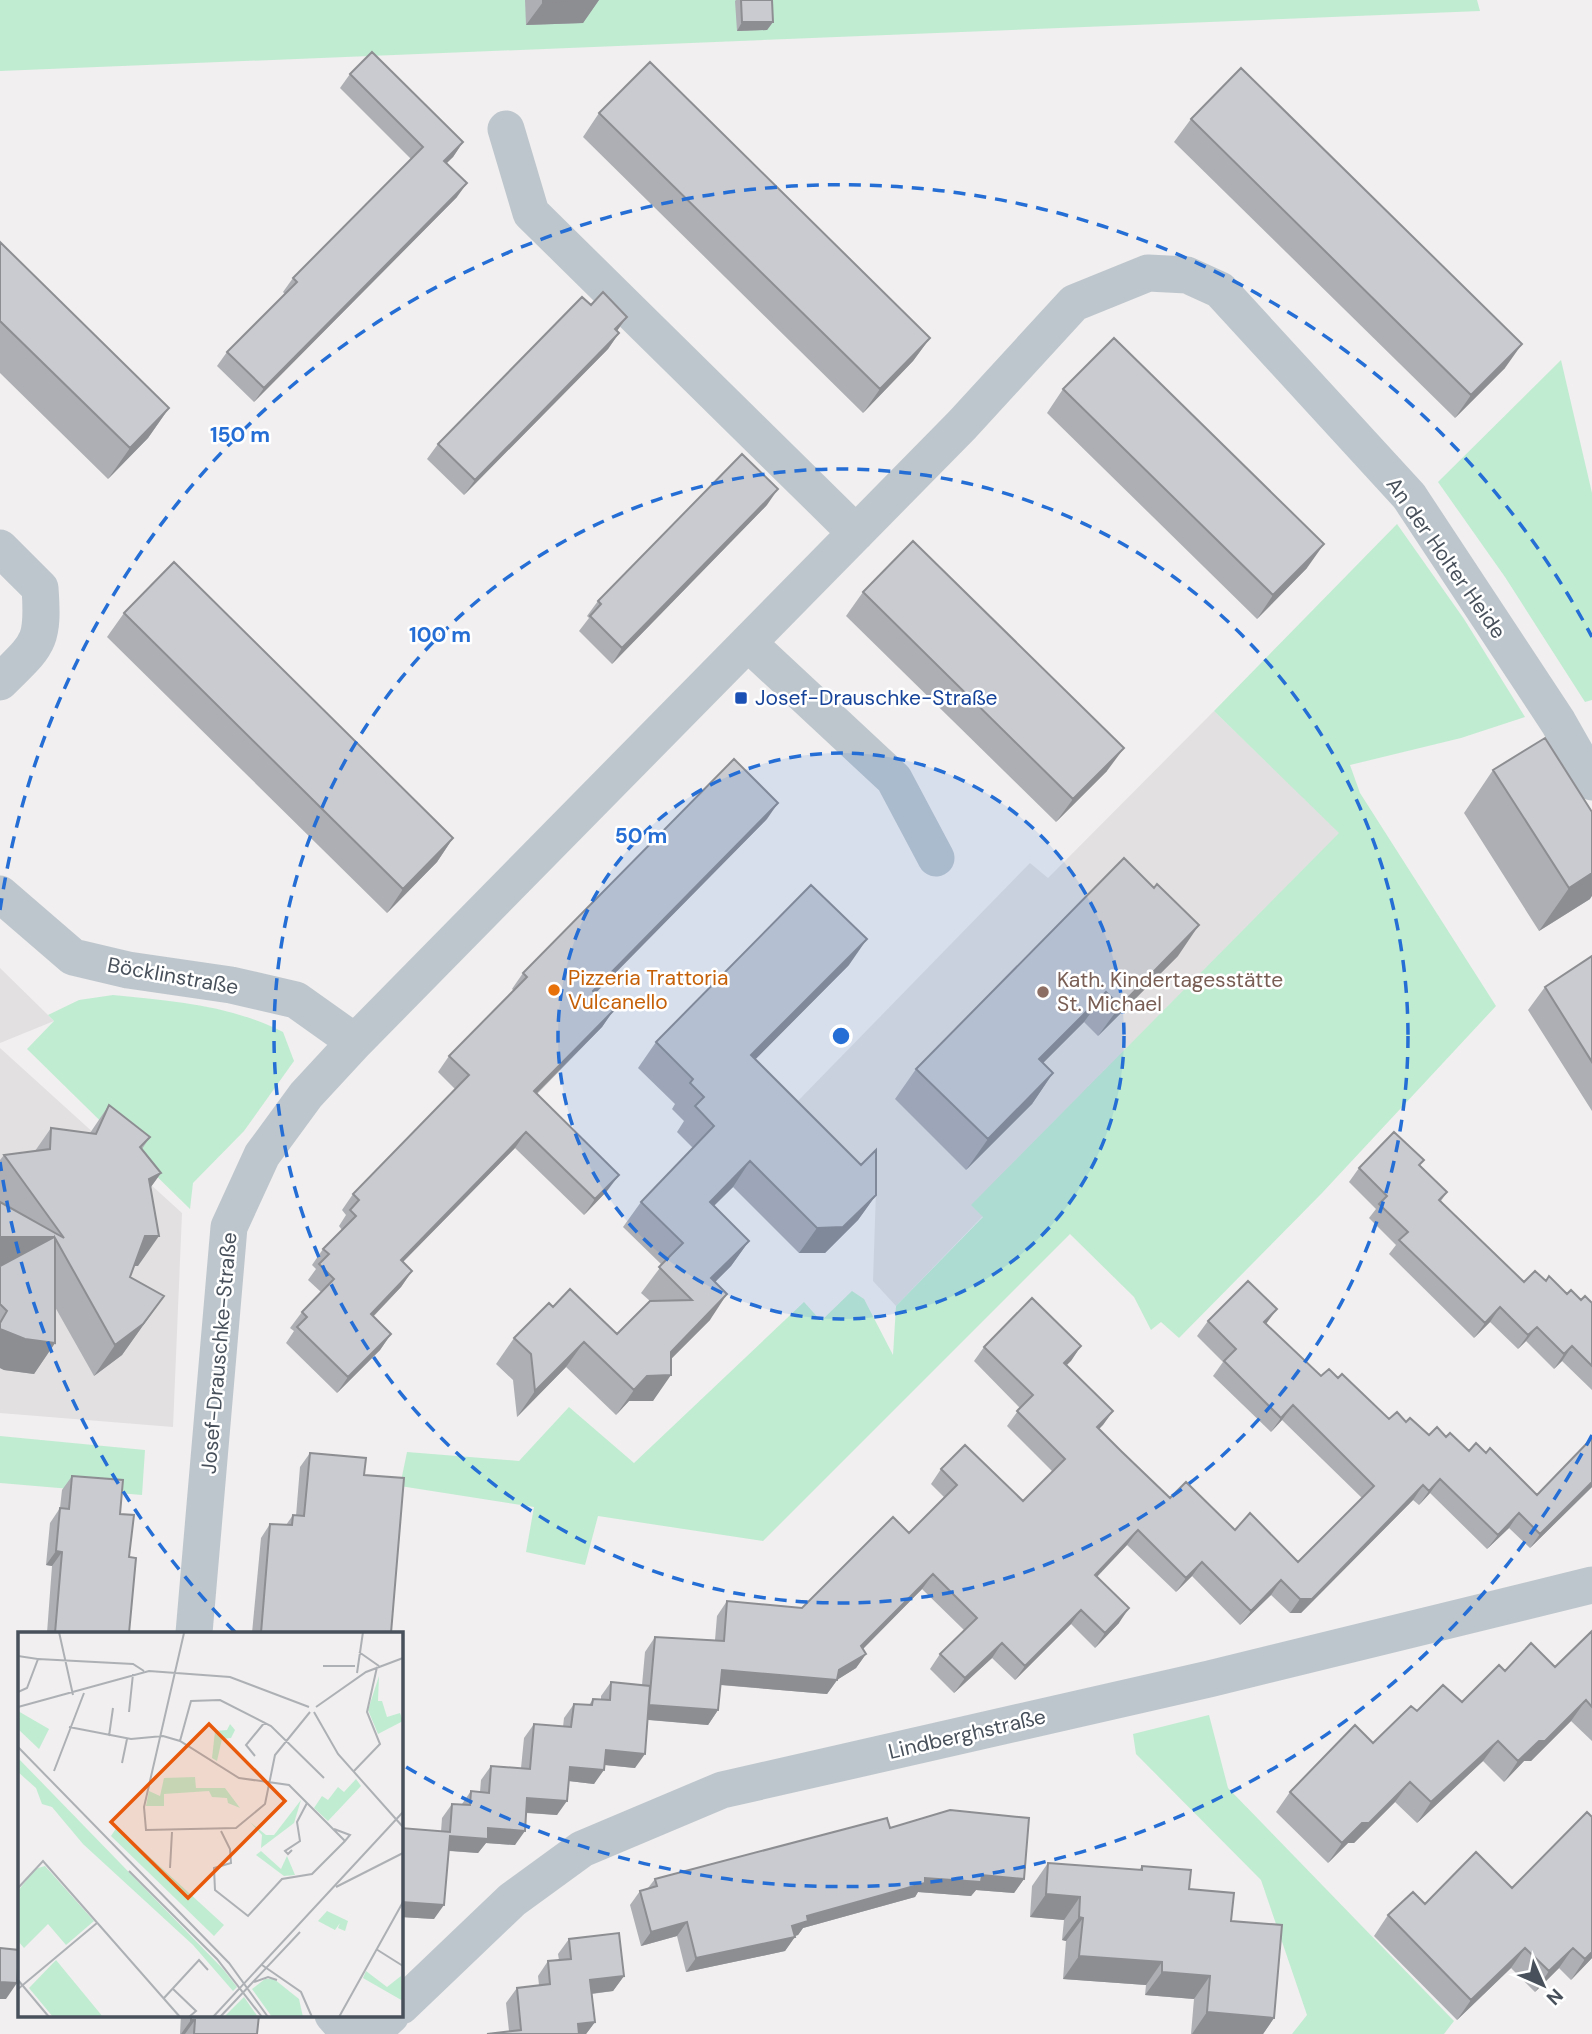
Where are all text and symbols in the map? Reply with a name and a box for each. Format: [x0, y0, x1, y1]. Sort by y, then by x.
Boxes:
text: 150 m [210, 421, 270, 449]
street label: An der Holter Heide [1380, 472, 1512, 644]
text: 100 m [409, 621, 471, 649]
place label: Josef-Drauschke-Straße [755, 684, 998, 712]
marker: Josef-Drauschke-Straße [733, 690, 749, 706]
text: 50 m [615, 822, 667, 850]
street label: Böcklinstraße [105, 951, 241, 1001]
place label: Pizzeria Trattoria Vulcanello [568, 964, 729, 1016]
place label: Kath. Kindertagesstätte St. Michael [1057, 966, 1283, 1018]
marker: Pizzeria Trattoria Vulcanello [546, 982, 562, 998]
marker: Kath. Kindertagesstätte St. Michael [1035, 984, 1051, 1000]
centre of rings [829, 1024, 853, 1048]
street label: Josef-Drauschke-Straße [194, 1231, 244, 1475]
inset map [18, 1632, 402, 2016]
street label: Lindberghstraße [886, 1702, 1049, 1766]
north arrow [1508, 1950, 1578, 2020]
text: N [1541, 1983, 1568, 2010]

